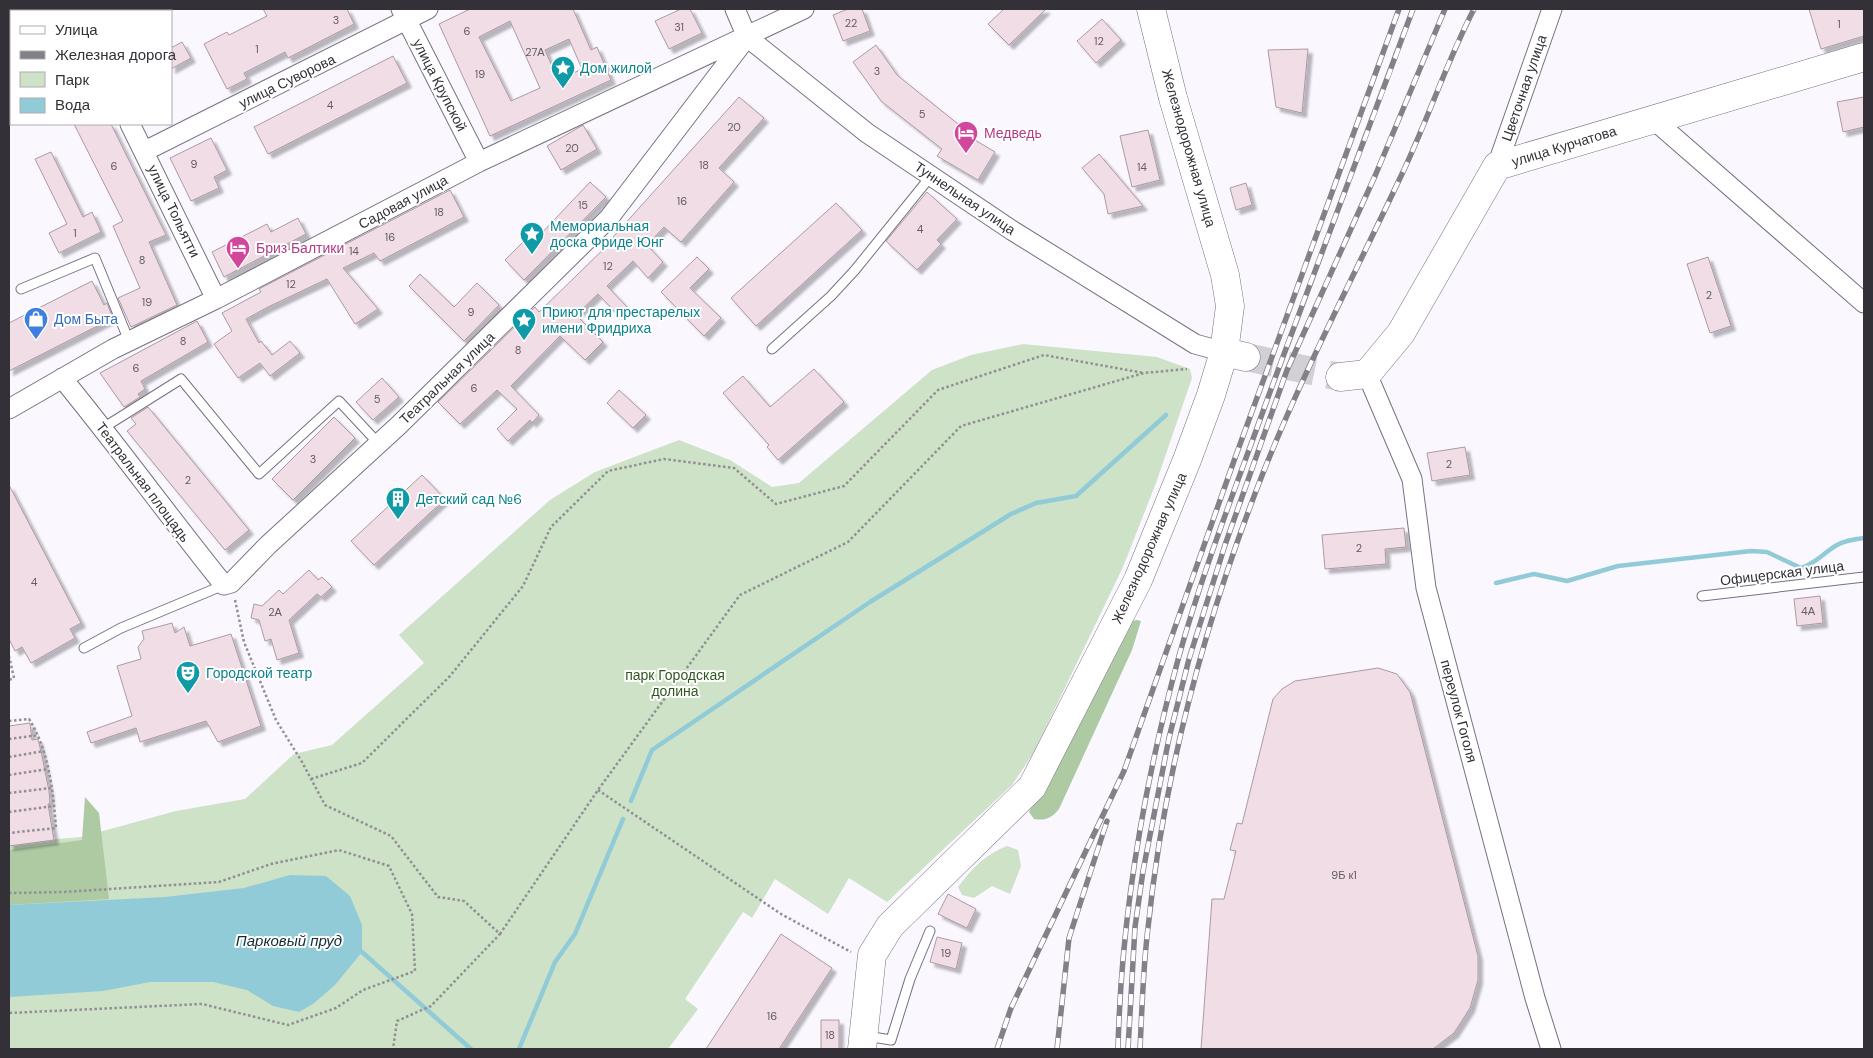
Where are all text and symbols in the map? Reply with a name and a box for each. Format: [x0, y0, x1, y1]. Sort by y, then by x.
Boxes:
legend [10, 10, 172, 125]
house number: 3 [333, 13, 339, 27]
house number: 22 [845, 16, 857, 30]
house number: 1 [1837, 17, 1841, 31]
text: Улица [55, 20, 98, 40]
house number: 31 [674, 20, 684, 34]
house number: 6 [464, 24, 471, 38]
street label: Цветочная улица [1497, 32, 1551, 144]
house number: 12 [1094, 34, 1104, 48]
street label: улица Крупской [409, 36, 471, 134]
house number: 1 [255, 42, 259, 56]
text: Железная дорога [55, 45, 177, 65]
house number: 27А [525, 45, 545, 59]
street label: улица Суворова [236, 50, 338, 112]
place icon: Дом жилой [550, 55, 576, 89]
place label: Дом жилой [580, 59, 652, 77]
house number: 3 [874, 64, 880, 78]
house number: 19 [475, 67, 485, 81]
street label: Железнодорожная улица [1158, 67, 1220, 229]
text: Парк [55, 70, 89, 90]
text: Вода [55, 95, 91, 115]
house number: 4 [327, 98, 334, 112]
house number: 5 [919, 107, 926, 121]
house number: 20 [727, 120, 741, 134]
hotel icon: Медведь [953, 120, 979, 154]
street label: улица Курчатова [1509, 121, 1619, 170]
place label: Медведь [984, 124, 1042, 142]
house number: 20 [565, 141, 579, 155]
house number: 9 [191, 157, 198, 171]
street label: Туннельная улица [911, 157, 1019, 239]
house number: 18 [699, 158, 709, 172]
house number: 6 [111, 159, 118, 173]
house number: 14 [1137, 160, 1147, 174]
street label: улица Тольятти [144, 162, 204, 260]
street label: Садовая улица [355, 171, 451, 233]
house number: 16 [677, 194, 687, 208]
house number: 15 [578, 198, 588, 212]
house number: 18 [434, 205, 444, 219]
place label: Мемориальная доска Фриде Юнг [550, 217, 664, 251]
place icon: Мемориальная доска Фриде Юнг [519, 221, 545, 255]
house number: 4 [917, 222, 924, 236]
house number: 1 [73, 226, 77, 240]
house number: 16 [385, 230, 395, 244]
hotel icon: Бриз Балтики [225, 235, 251, 269]
place label: Бриз Балтики [256, 239, 344, 257]
house number: 14 [349, 244, 359, 258]
house number: 8 [139, 253, 145, 267]
house number: 12 [603, 259, 613, 273]
house number: 12 [286, 277, 296, 291]
house number: 2 [1706, 288, 1712, 302]
house number: 19 [142, 295, 152, 309]
place label: Приют для престарелых имени Фридриха [542, 303, 700, 337]
house number: 9 [468, 305, 475, 319]
shop icon: Дом Быта [23, 306, 49, 340]
place icon: Приют для престарелых имени Фридриха [511, 307, 537, 341]
place label: Дом Быта [54, 310, 118, 328]
street label: Театральная улица [396, 328, 499, 428]
house number: 8 [180, 334, 186, 348]
house number: 8 [515, 343, 521, 357]
house number: 6 [133, 361, 140, 375]
house number: 6 [471, 381, 478, 395]
house number: 5 [374, 392, 381, 406]
street label: Театральная площадь [92, 418, 194, 546]
house number: 3 [310, 452, 316, 466]
house number: 2 [1446, 457, 1452, 471]
street label: Железнодорожная улица [1108, 470, 1191, 626]
house number: 2 [185, 473, 191, 487]
building icon: Детский сад №6 [385, 486, 411, 520]
place label: Детский сад №6 [416, 490, 522, 508]
house number: 2 [1356, 541, 1362, 555]
street label: Офицерская улица [1719, 556, 1845, 590]
house number: 4 [31, 575, 38, 589]
house number: 4А [1801, 604, 1816, 618]
house number: 2А [268, 605, 282, 619]
street label: переулок Гоголя [1437, 658, 1481, 764]
theatre icon: Городской театр [175, 660, 201, 694]
place label: Городской театр [206, 664, 312, 682]
park label: парк Городская долина [625, 666, 725, 700]
house number: 9Б к1 [1331, 868, 1357, 882]
water label: Парковый пруд [236, 931, 342, 951]
house number: 19 [941, 946, 951, 960]
house number: 16 [767, 1009, 777, 1023]
house number: 18 [825, 1028, 835, 1042]

